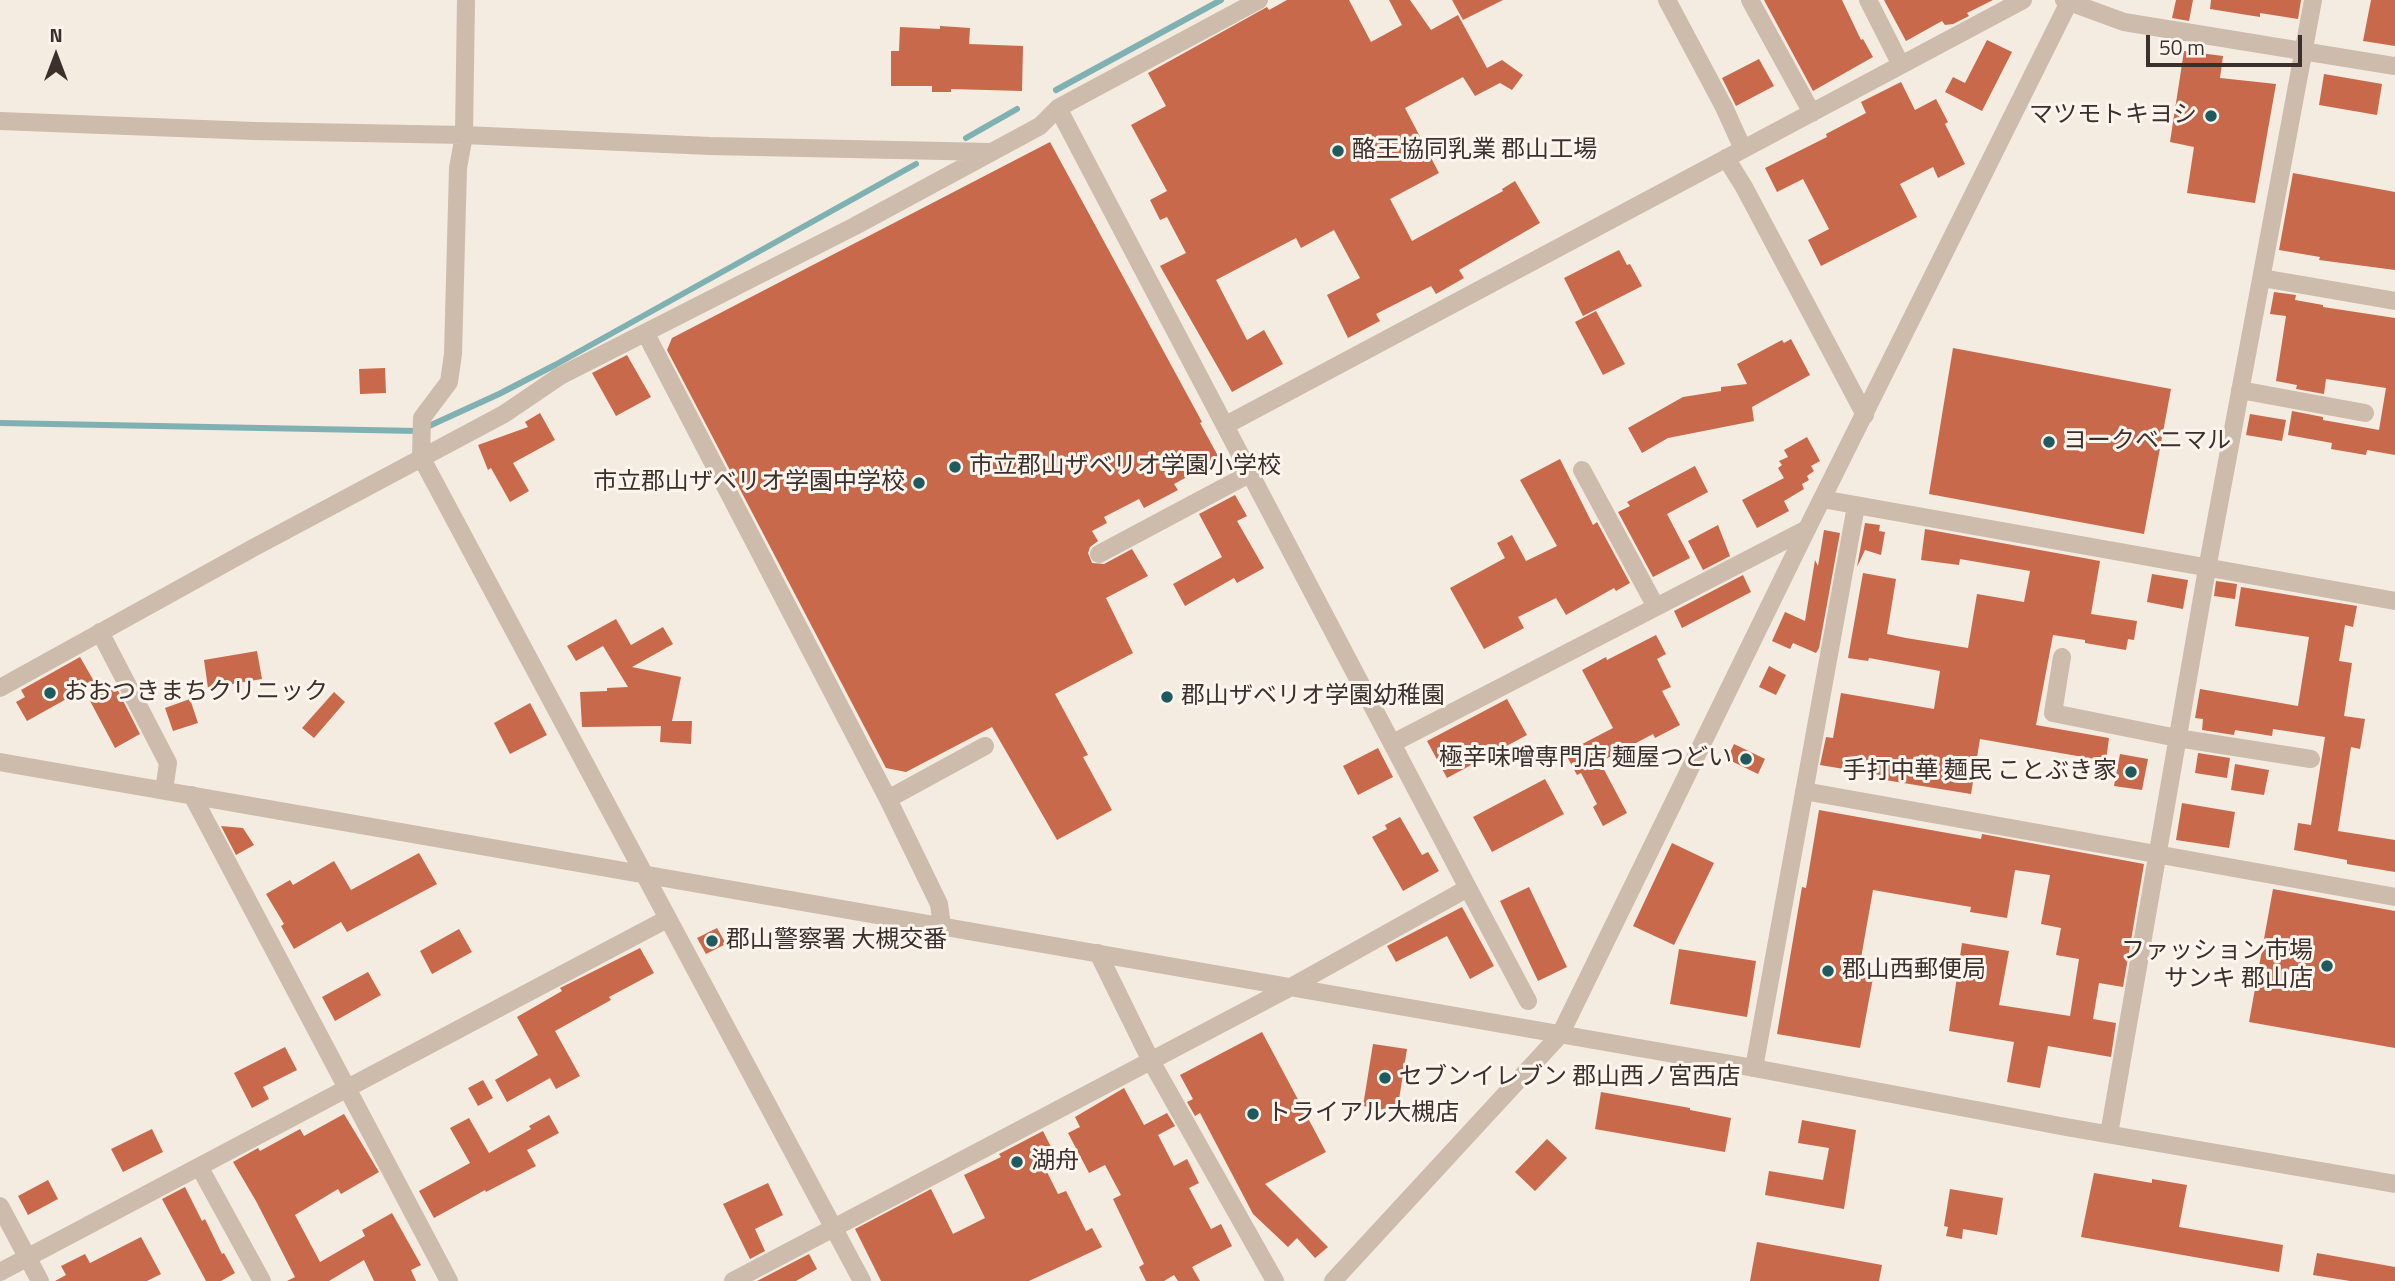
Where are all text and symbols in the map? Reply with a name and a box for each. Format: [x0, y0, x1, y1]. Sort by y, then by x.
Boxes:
text: N [49, 20, 63, 49]
north arrow [21, 21, 91, 91]
scale bar [2150, 21, 2306, 65]
text: 50 m [2159, 31, 2205, 63]
place label: マツモトキヨシ [2029, 102, 2197, 130]
marker: マツモトキヨシ [2203, 108, 2219, 124]
place label: 酪王協同乳業 郡山工場 [1352, 137, 1597, 165]
marker: 酪王協同乳業 郡山工場 [1330, 143, 1346, 159]
place label: ヨークベニマル [2063, 428, 2231, 456]
marker: ヨークベニマル [2041, 434, 2057, 450]
place label: 市立郡山ザベリオ学園小学校 [969, 453, 1281, 481]
marker: 市立郡山ザベリオ学園小学校 [947, 459, 963, 475]
place label: 市立郡山ザベリオ学園中学校 [593, 469, 905, 497]
marker: 市立郡山ザベリオ学園中学校 [911, 475, 927, 491]
place label: おおつきまちクリニック [64, 679, 328, 707]
place label: 郡山ザベリオ学園幼稚園 [1181, 683, 1445, 711]
marker: おおつきまちクリニック [42, 685, 58, 701]
marker: 郡山ザベリオ学園幼稚園 [1159, 689, 1175, 705]
place label: 極辛味噌専門店 麺屋つどい [1439, 745, 1732, 773]
marker: 極辛味噌専門店 麺屋つどい [1738, 751, 1754, 767]
place label: 手打中華 麺民 ことぶき家 [1842, 758, 2117, 786]
marker: 手打中華 麺民 ことぶき家 [2123, 764, 2139, 780]
place label: 郡山警察署 大槻交番 [726, 927, 947, 955]
marker: 郡山警察署 大槻交番 [704, 933, 720, 949]
place label: ファッション市場 サンキ 郡山店 [2121, 938, 2313, 994]
place label: 郡山西郵便局 [1842, 957, 1986, 985]
marker: ファッション市場 サンキ 郡山店 [2319, 958, 2335, 974]
marker: 郡山西郵便局 [1820, 963, 1836, 979]
place label: セブンイレブン 郡山西ノ宮西店 [1399, 1064, 1740, 1092]
marker: セブンイレブン 郡山西ノ宮西店 [1377, 1070, 1393, 1086]
place label: トライアル大槻店 [1267, 1100, 1459, 1128]
marker: トライアル大槻店 [1245, 1106, 1261, 1122]
place label: 湖舟 [1031, 1148, 1079, 1176]
marker: 湖舟 [1009, 1154, 1025, 1170]

